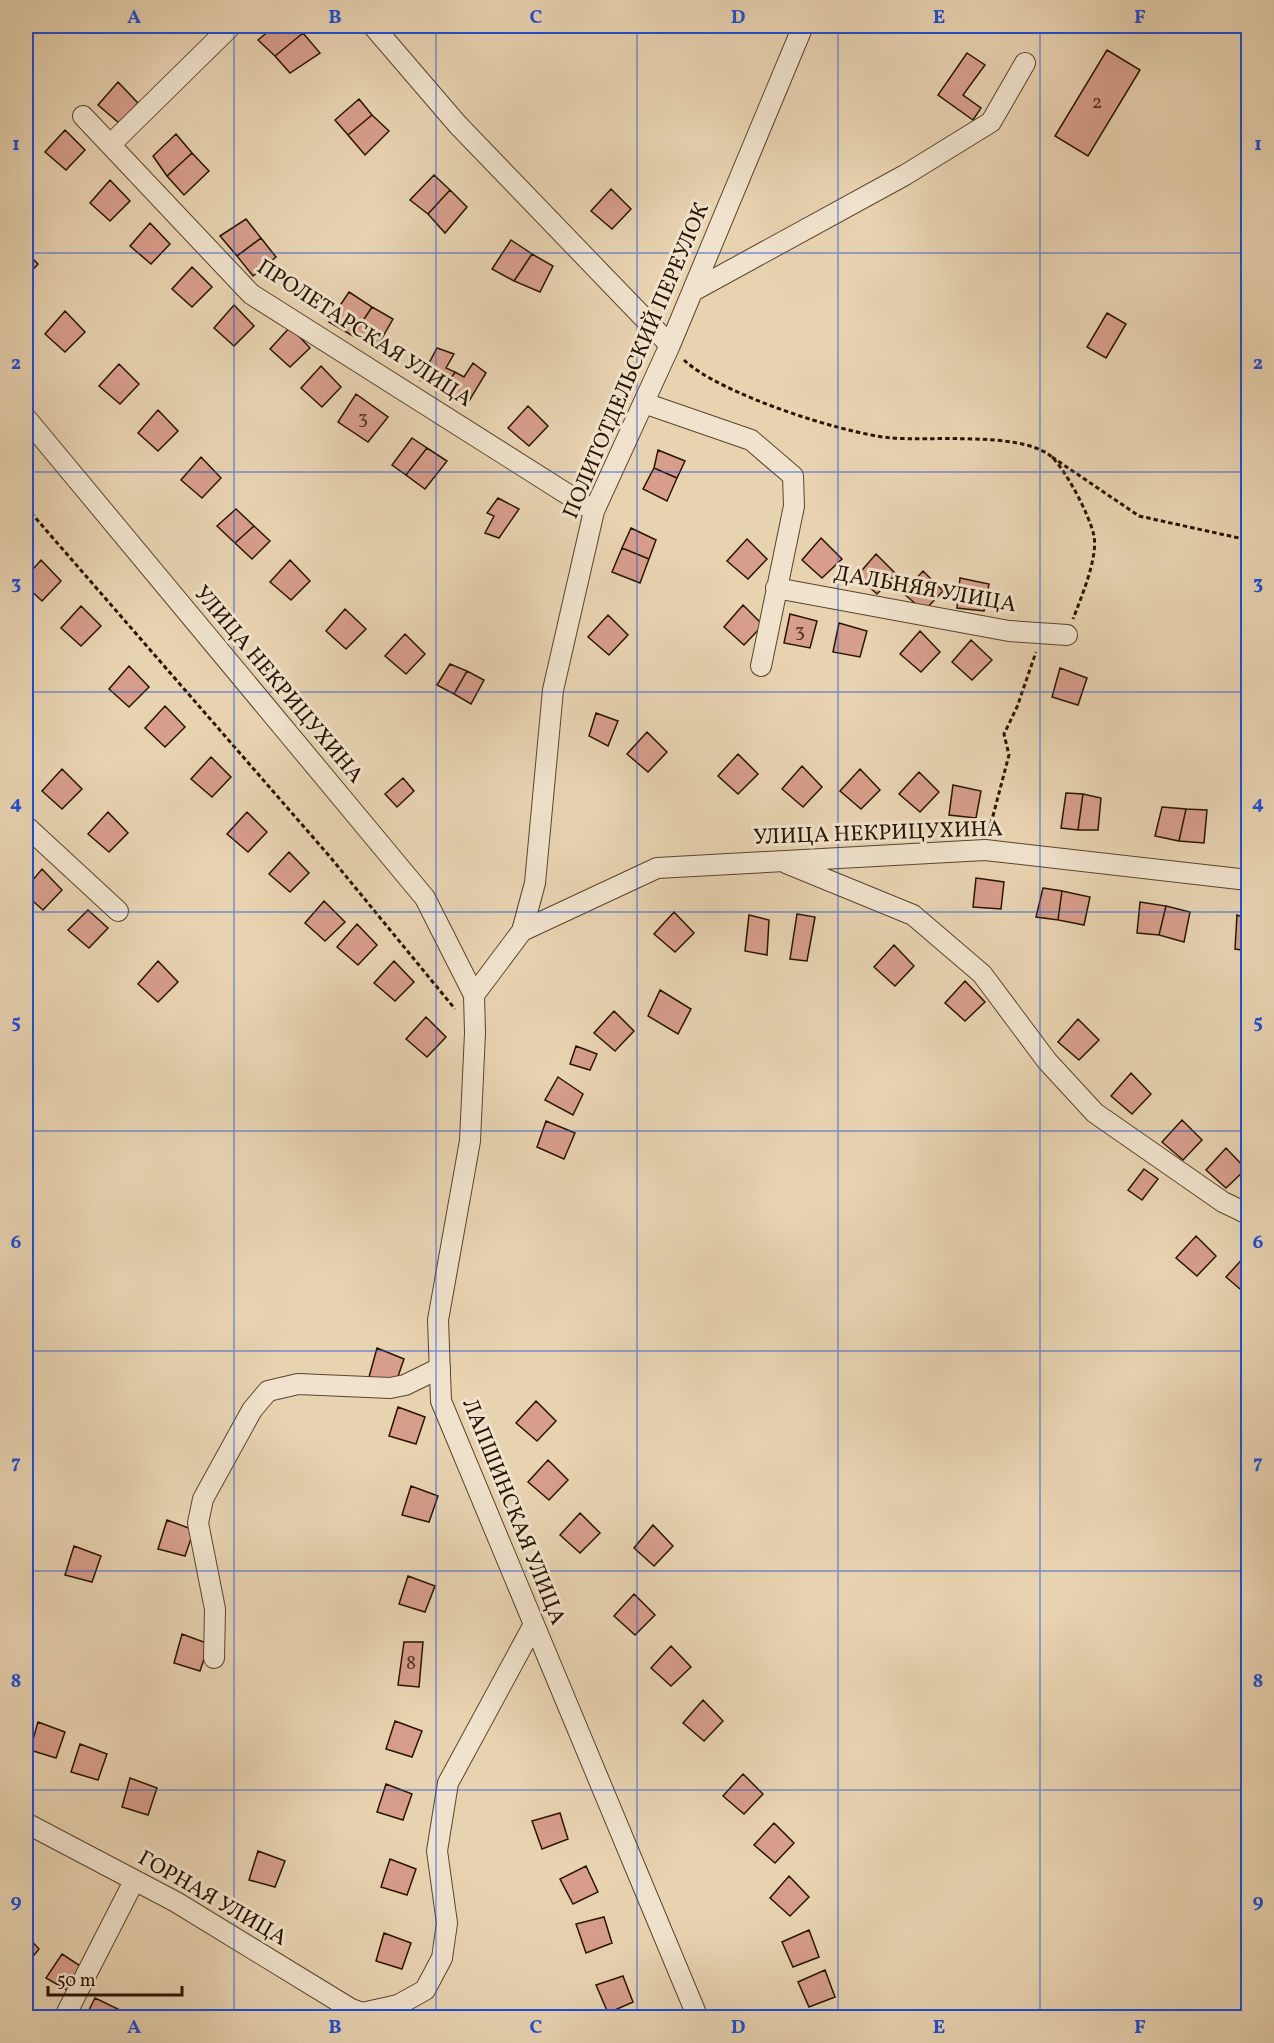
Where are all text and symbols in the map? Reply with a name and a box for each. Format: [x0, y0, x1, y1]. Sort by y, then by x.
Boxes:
text: A [127, 4, 141, 32]
text: B [328, 4, 342, 32]
text: C [530, 4, 543, 32]
text: D [731, 4, 745, 32]
text: E [933, 4, 945, 32]
text: F [1134, 4, 1146, 32]
house number: 2 [1092, 89, 1102, 117]
text: 1 [12, 131, 20, 159]
text: 1 [1254, 131, 1262, 159]
street label: ПОЛИТОТДЕЛЬСКИЙ ПЕРЕУЛОК [556, 198, 718, 524]
street label: ПРОЛЕТАРСКАЯ УЛИЦА [250, 253, 478, 415]
text: 2 [11, 350, 21, 378]
text: 2 [1253, 350, 1263, 378]
house number: 3 [358, 405, 368, 433]
street label: ДАЛЬНЯЯ УЛИЦА [831, 559, 1019, 621]
text: 3 [11, 570, 21, 598]
text: 3 [1253, 570, 1263, 598]
street label: УЛИЦА НЕКРИЦУХИНА [186, 579, 370, 791]
house number: 3 [795, 618, 805, 646]
text: 4 [10, 790, 22, 818]
text: 4 [1252, 790, 1264, 818]
street label: УЛИЦА НЕКРИЦУХИНА [753, 814, 1003, 854]
text: 5 [11, 1009, 21, 1037]
text: 5 [1253, 1009, 1263, 1037]
text: 6 [11, 1229, 22, 1257]
text: 6 [1253, 1229, 1264, 1257]
street label: ЛАПШИНСКАЯ УЛИЦА [453, 1394, 573, 1630]
text: 7 [11, 1449, 21, 1477]
text: 7 [1253, 1449, 1263, 1477]
house number: 8 [406, 1650, 416, 1678]
text: 8 [11, 1668, 21, 1696]
text: 8 [1253, 1668, 1263, 1696]
street label: ГОРНАЯ УЛИЦА [132, 1844, 292, 1954]
text: 9 [10, 1888, 22, 1916]
text: 9 [1252, 1888, 1264, 1916]
scale bar [48, 1959, 182, 1997]
text: 50 m [57, 1969, 96, 1994]
text: A [127, 2014, 141, 2042]
text: B [328, 2014, 342, 2042]
text: C [530, 2014, 543, 2042]
text: D [731, 2014, 745, 2042]
text: E [933, 2014, 945, 2042]
text: F [1134, 2014, 1146, 2042]

